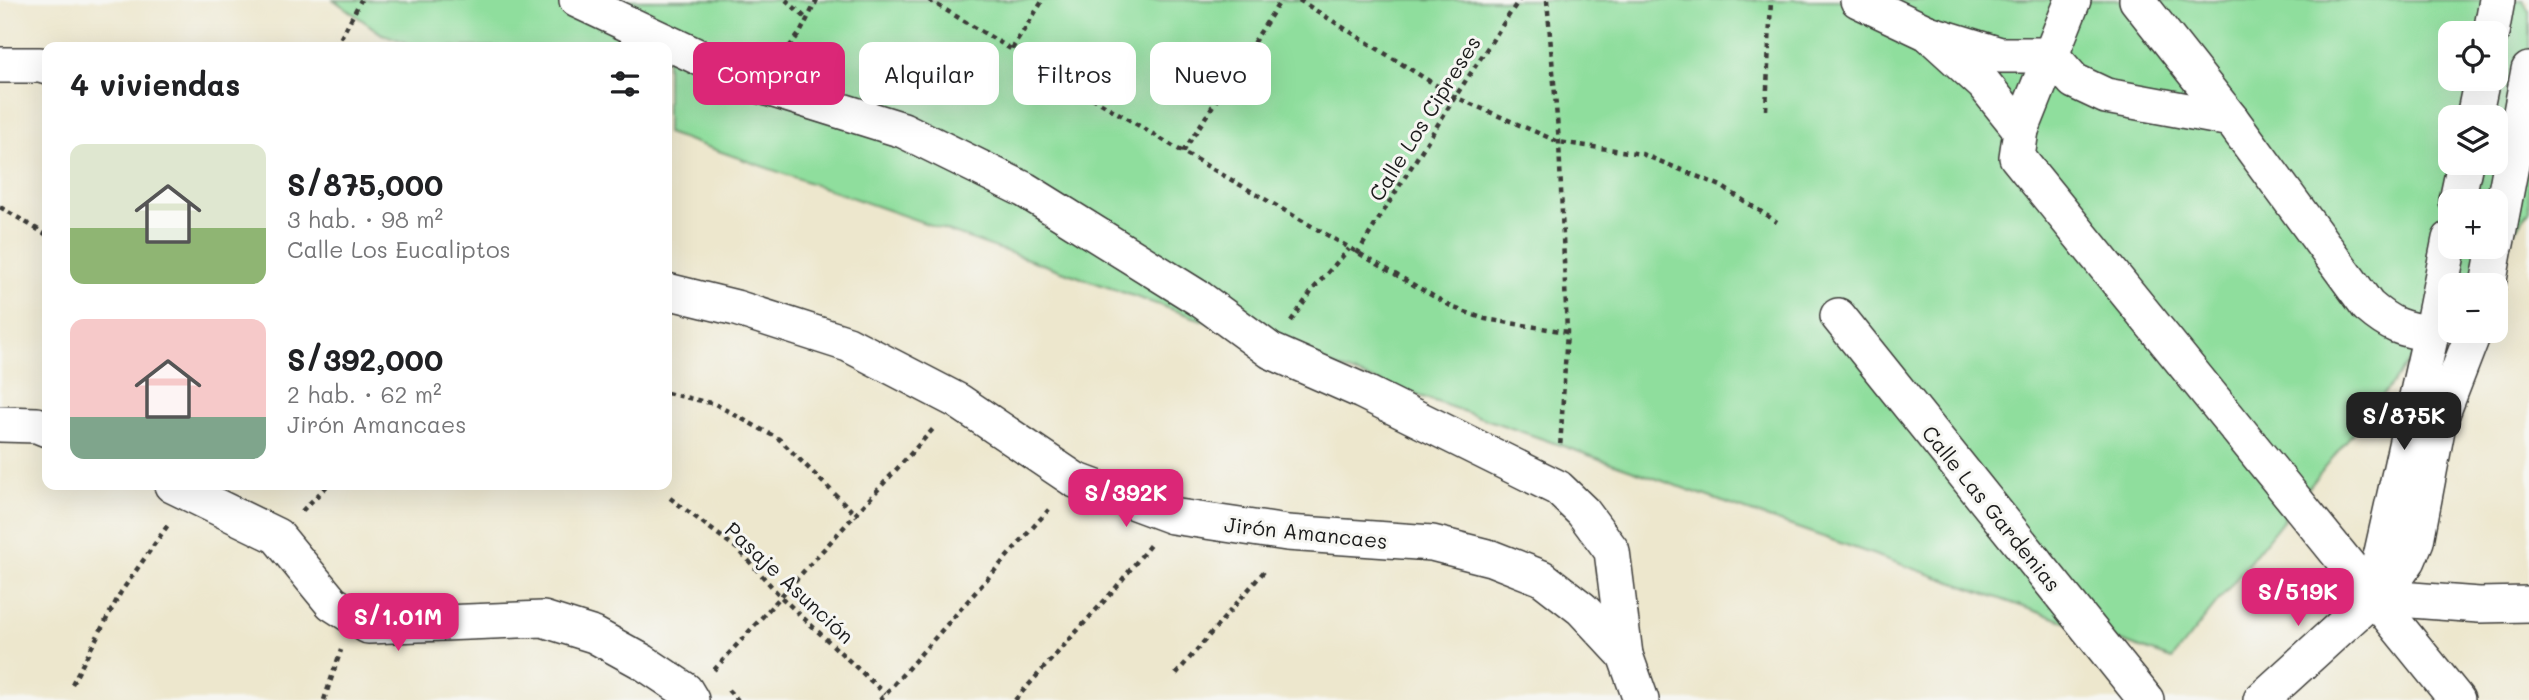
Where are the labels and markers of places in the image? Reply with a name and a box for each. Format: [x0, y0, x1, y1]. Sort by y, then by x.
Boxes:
pin: S/875K [2347, 392, 2461, 452]
pin: S/392K [1069, 470, 1183, 529]
pin: S/519K [2241, 568, 2355, 628]
pin: S/1.01M [333, 594, 463, 653]

